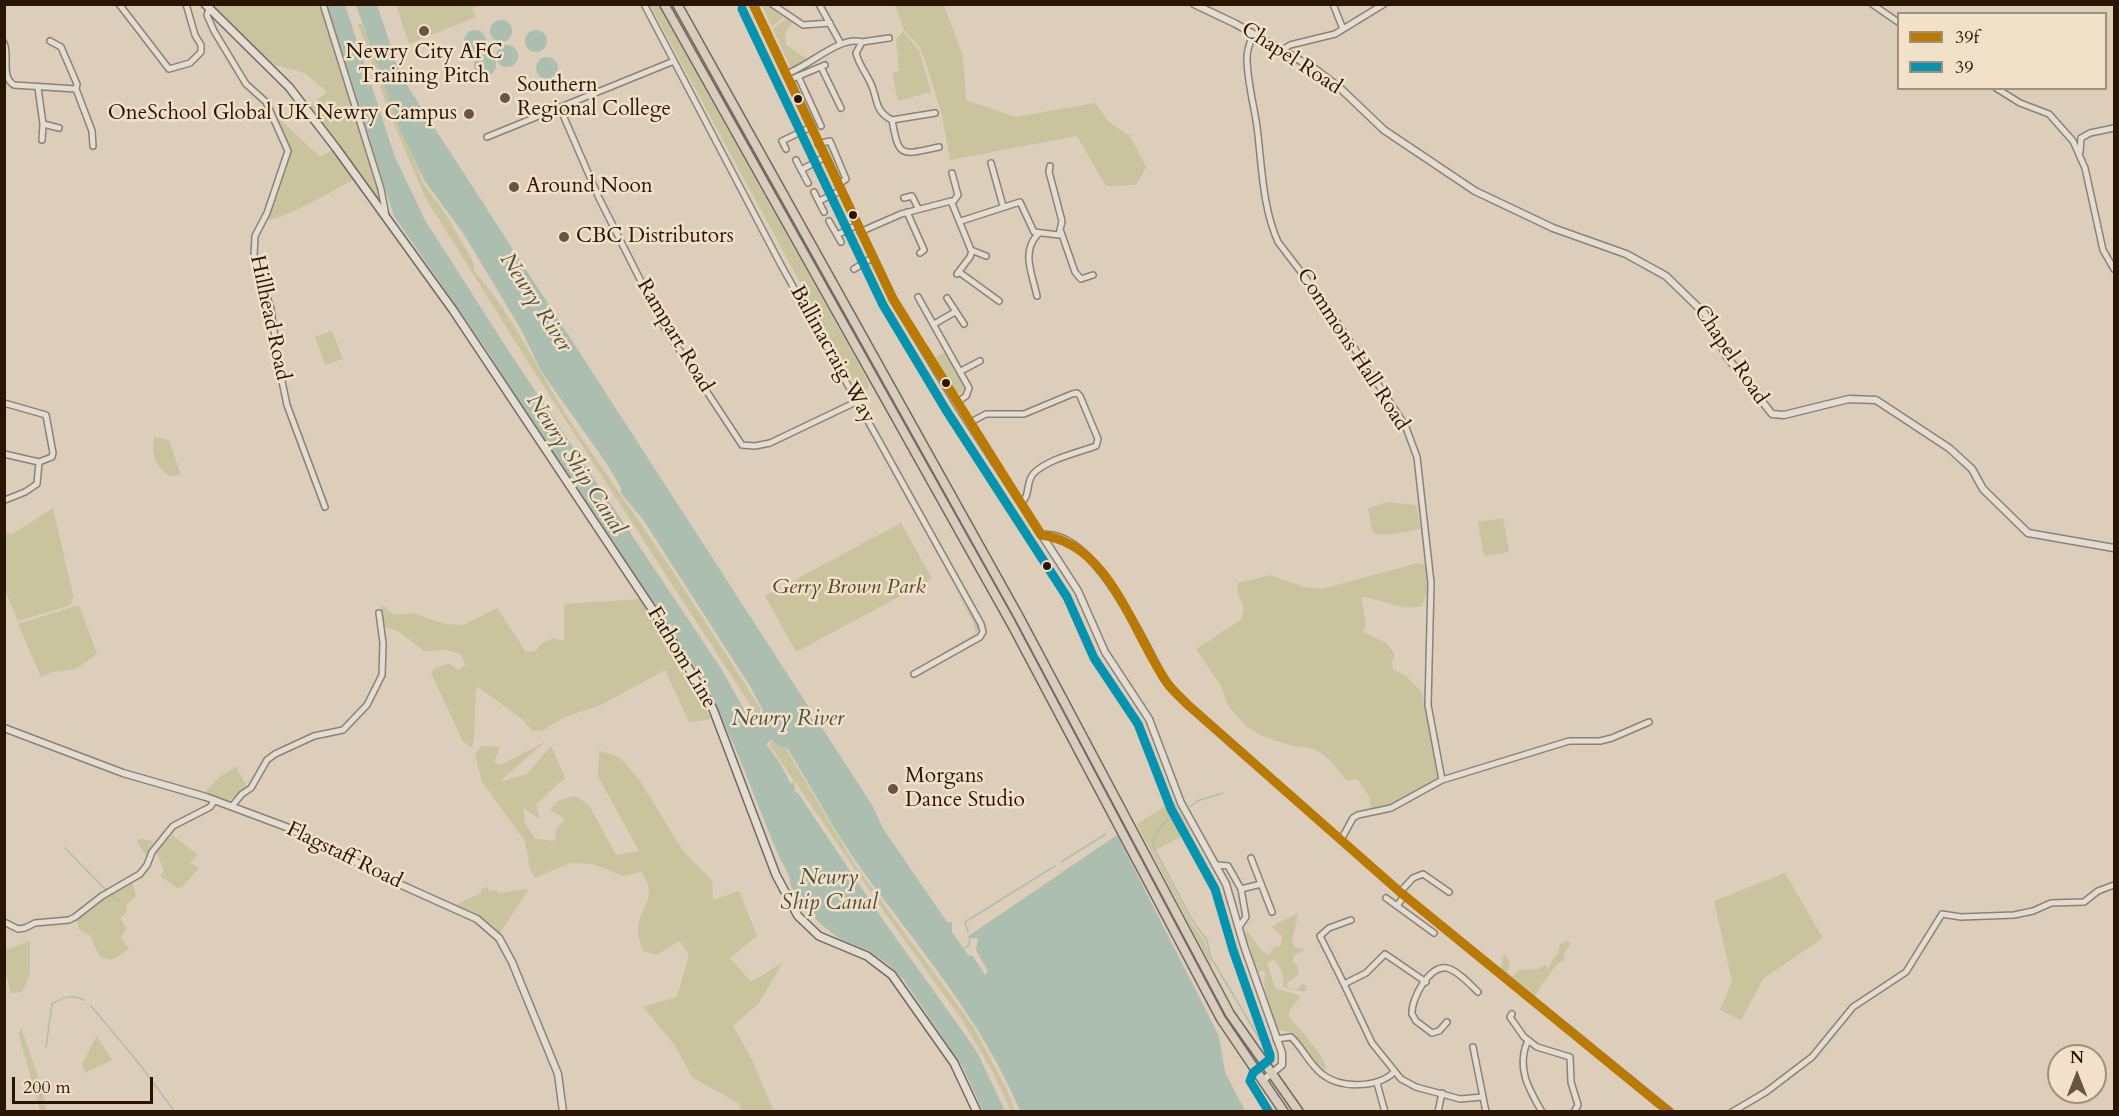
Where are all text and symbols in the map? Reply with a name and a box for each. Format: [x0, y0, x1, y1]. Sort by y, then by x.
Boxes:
legend [1897, 12, 2107, 90]
street label: Chapel Road [1236, 17, 1346, 101]
marker: Newry City AFC Training Pitch [417, 24, 431, 38]
text: 39f [1955, 25, 1979, 50]
place label: Newry City AFC Training Pitch [346, 40, 502, 90]
text: 39 [1955, 55, 1973, 80]
place label: Southern Regional College [517, 73, 671, 123]
marker: Southern Regional College [498, 91, 512, 105]
unlabelled marker [792, 93, 804, 105]
place label: OneSchool Global UK Newry Campus [108, 101, 457, 127]
marker: OneSchool Global UK Newry Campus [462, 107, 476, 121]
place label: Around Noon [526, 174, 653, 200]
marker: Around Noon [507, 180, 521, 194]
unlabelled marker [847, 209, 859, 221]
place label: CBC Distributors [576, 224, 734, 250]
marker: CBC Distributors [557, 230, 571, 244]
water label: Newry River [493, 249, 577, 357]
street label: Hillhead Road [243, 253, 295, 383]
street label: Commons Hall Road [1290, 264, 1414, 436]
street label: Rampart Road [630, 275, 718, 397]
street label: Ballinacraig Way [784, 282, 880, 428]
street label: Chapel Road [1688, 300, 1772, 410]
unlabelled marker [940, 377, 952, 389]
water label: Newry Ship Canal [520, 390, 630, 540]
unlabelled marker [1041, 560, 1053, 572]
park label: Gerry Brown Park [772, 575, 926, 601]
street label: Fathom Line [641, 603, 721, 713]
water label: Newry River [732, 707, 844, 733]
place label: Morgans Dance Studio [905, 764, 1025, 814]
marker: Morgans Dance Studio [886, 782, 900, 796]
street label: Flagstaff Road [282, 817, 406, 895]
water label: Newry Ship Canal [780, 866, 878, 918]
north arrow [2047, 1044, 2107, 1104]
text: N [2070, 1047, 2084, 1069]
scale bar [15, 1065, 156, 1103]
text: 200 m [23, 1075, 71, 1100]

